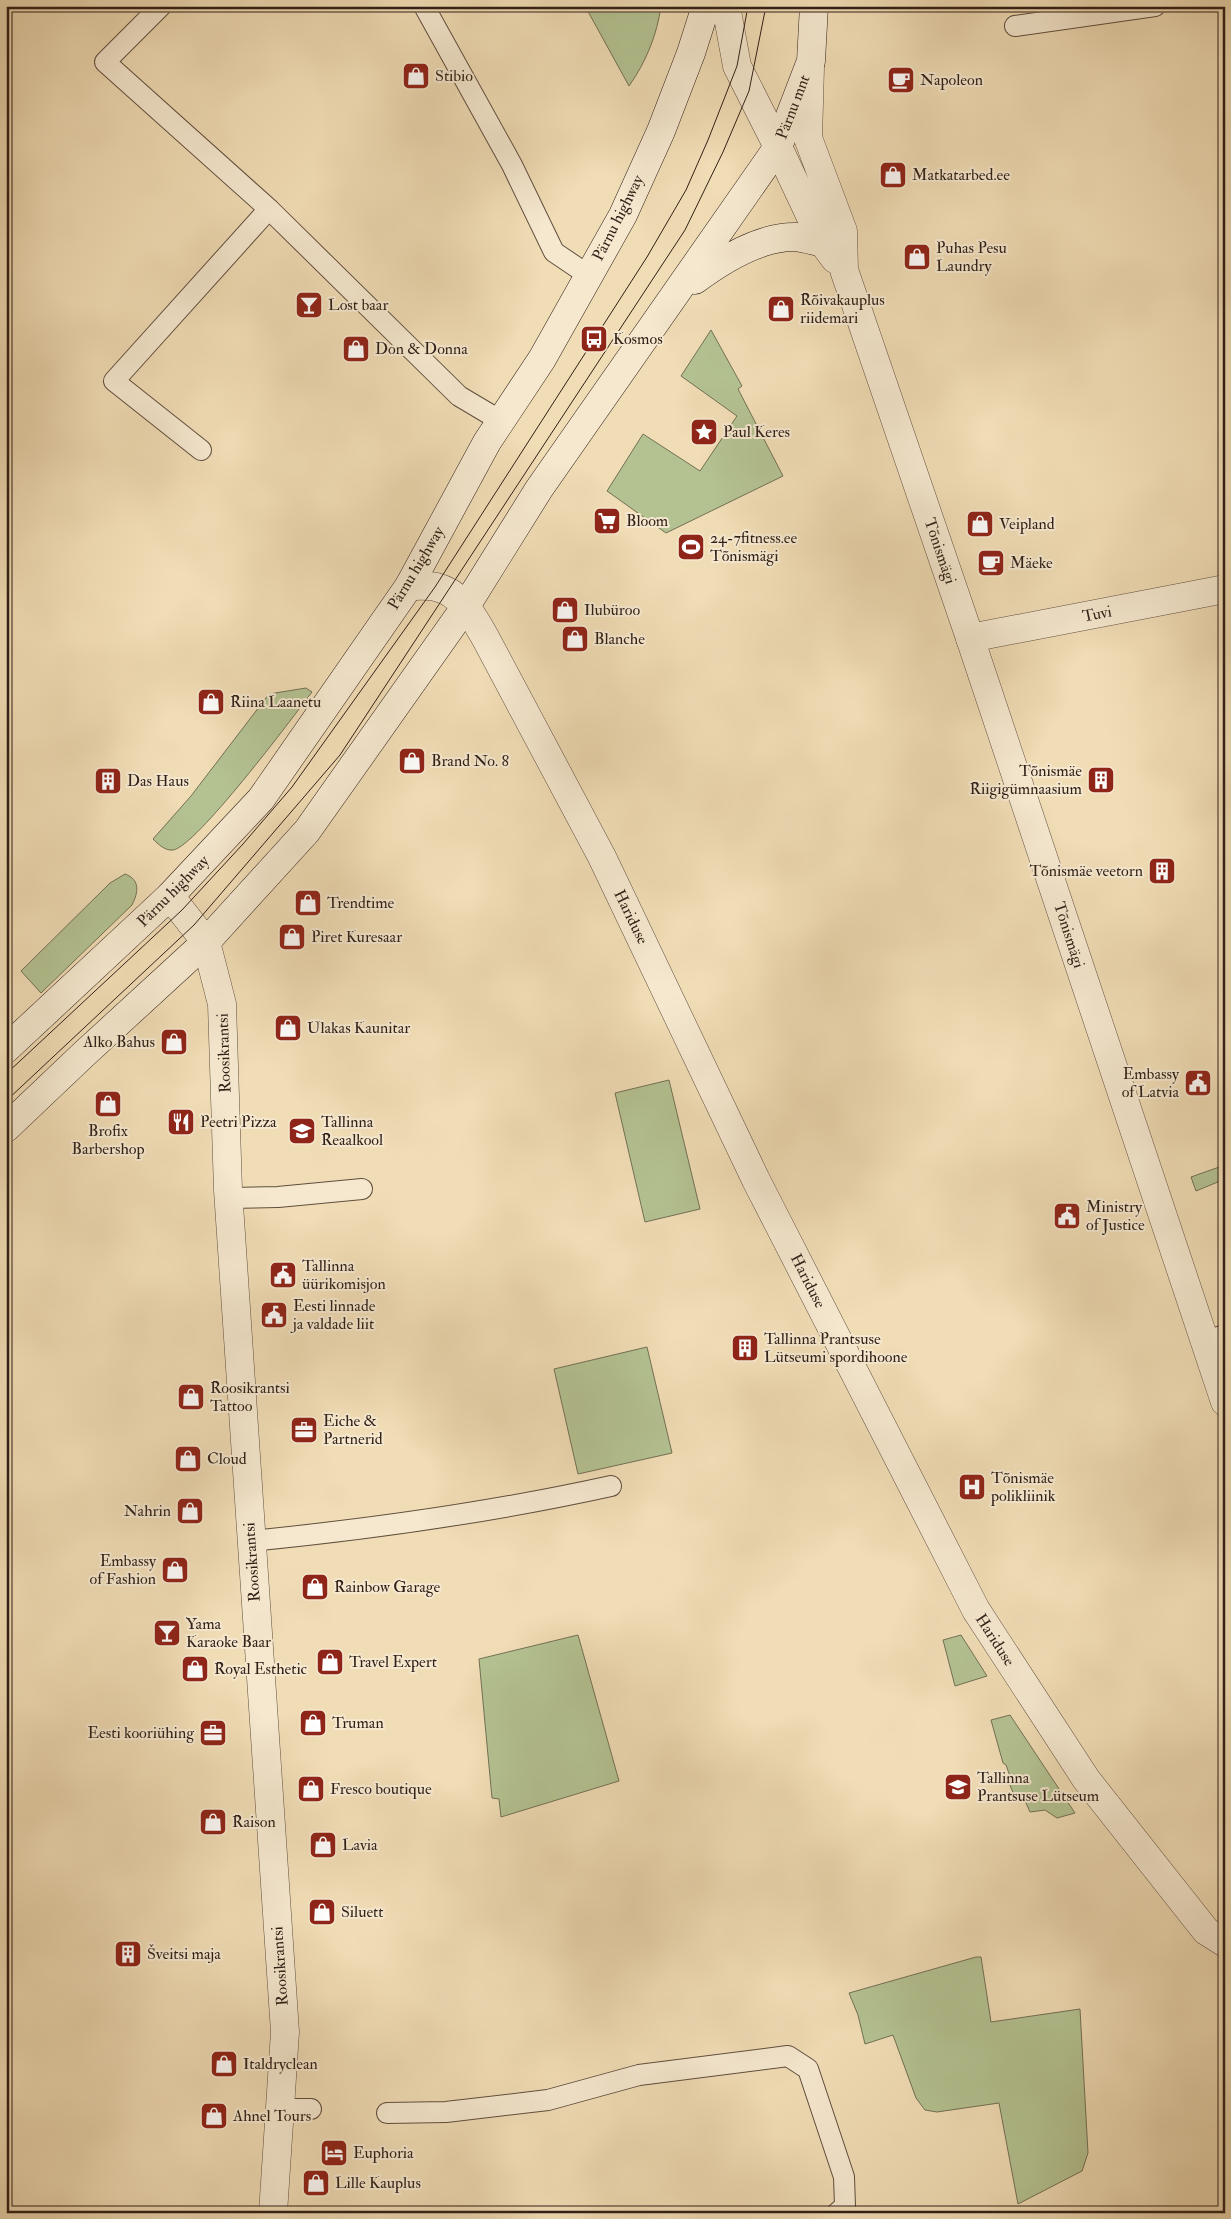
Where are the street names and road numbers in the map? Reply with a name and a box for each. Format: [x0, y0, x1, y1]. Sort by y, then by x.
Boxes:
street label: Pärnu mnt [772, 72, 814, 142]
street label: Pärnu highway [588, 171, 649, 264]
street label: Tõnismägi [919, 515, 961, 587]
street label: Pärnu highway [383, 522, 449, 613]
street label: Tuvi [1081, 601, 1113, 627]
street label: Pärnu highway [133, 850, 214, 931]
street label: Hariduse [609, 886, 653, 948]
street label: Tõnismägi [1049, 899, 1089, 971]
street label: Roosikrantsi [213, 1013, 235, 1093]
street label: Hariduse [786, 1251, 830, 1312]
street label: Roosikrantsi [239, 1522, 265, 1602]
street label: Hariduse [971, 1610, 1019, 1670]
street label: Roosikrantsi [267, 1926, 293, 2006]

